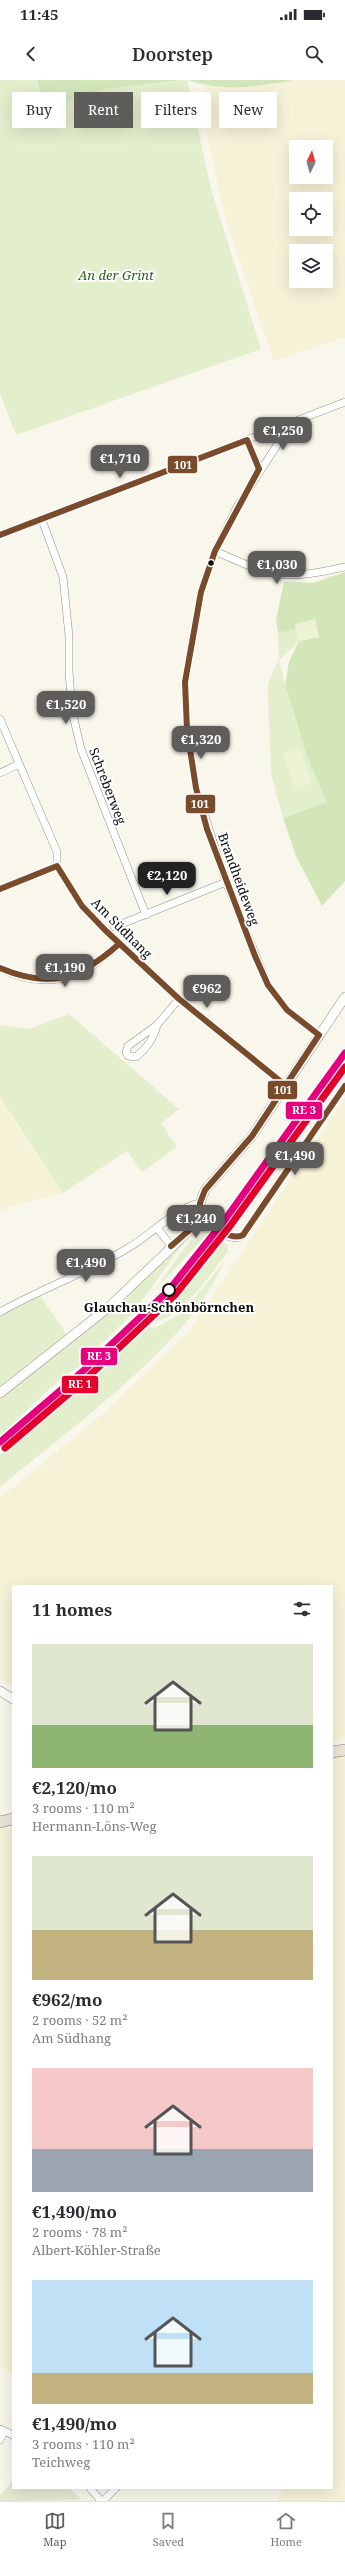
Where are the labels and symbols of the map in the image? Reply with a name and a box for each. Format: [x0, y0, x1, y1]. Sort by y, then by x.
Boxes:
north arrow [289, 140, 333, 184]
park label: An der Grint [77, 266, 154, 284]
pin: €1,250 [250, 417, 316, 451]
pin: €1,710 [87, 445, 153, 479]
line badge: 101 [167, 455, 198, 474]
text: 101 [174, 457, 192, 472]
pin: €1,030 [244, 551, 310, 585]
unlabelled marker [206, 558, 216, 568]
pin: €1,520 [33, 691, 99, 725]
pin: €1,320 [168, 726, 234, 760]
street label: Schreberweg [85, 745, 131, 827]
line badge: 101 [185, 794, 216, 814]
text: 101 [191, 796, 209, 811]
street label: Brandheideweg [214, 830, 264, 928]
pin: €2,120 [134, 862, 200, 896]
street label: Am Südhang [88, 894, 156, 962]
pin: €1,190 [32, 954, 98, 988]
pin: €962 [183, 975, 231, 1009]
line badge: 101 [267, 1080, 298, 1100]
text: 101 [274, 1082, 292, 1097]
line badge: RE 3 [285, 1101, 323, 1120]
text: RE 3 [292, 1102, 316, 1117]
pin: €1,490 [262, 1142, 328, 1176]
pin: €1,240 [163, 1205, 229, 1239]
pin: €1,490 [53, 1249, 119, 1283]
marker: Glauchau-Schönbörnchen [162, 1283, 176, 1297]
place label: Glauchau-Schönbörnchen [84, 1298, 254, 1316]
line badge: RE 3 [80, 1347, 118, 1366]
text: RE 3 [87, 1348, 111, 1363]
line badge: RE 1 [61, 1375, 99, 1394]
text: RE 1 [68, 1376, 92, 1391]

